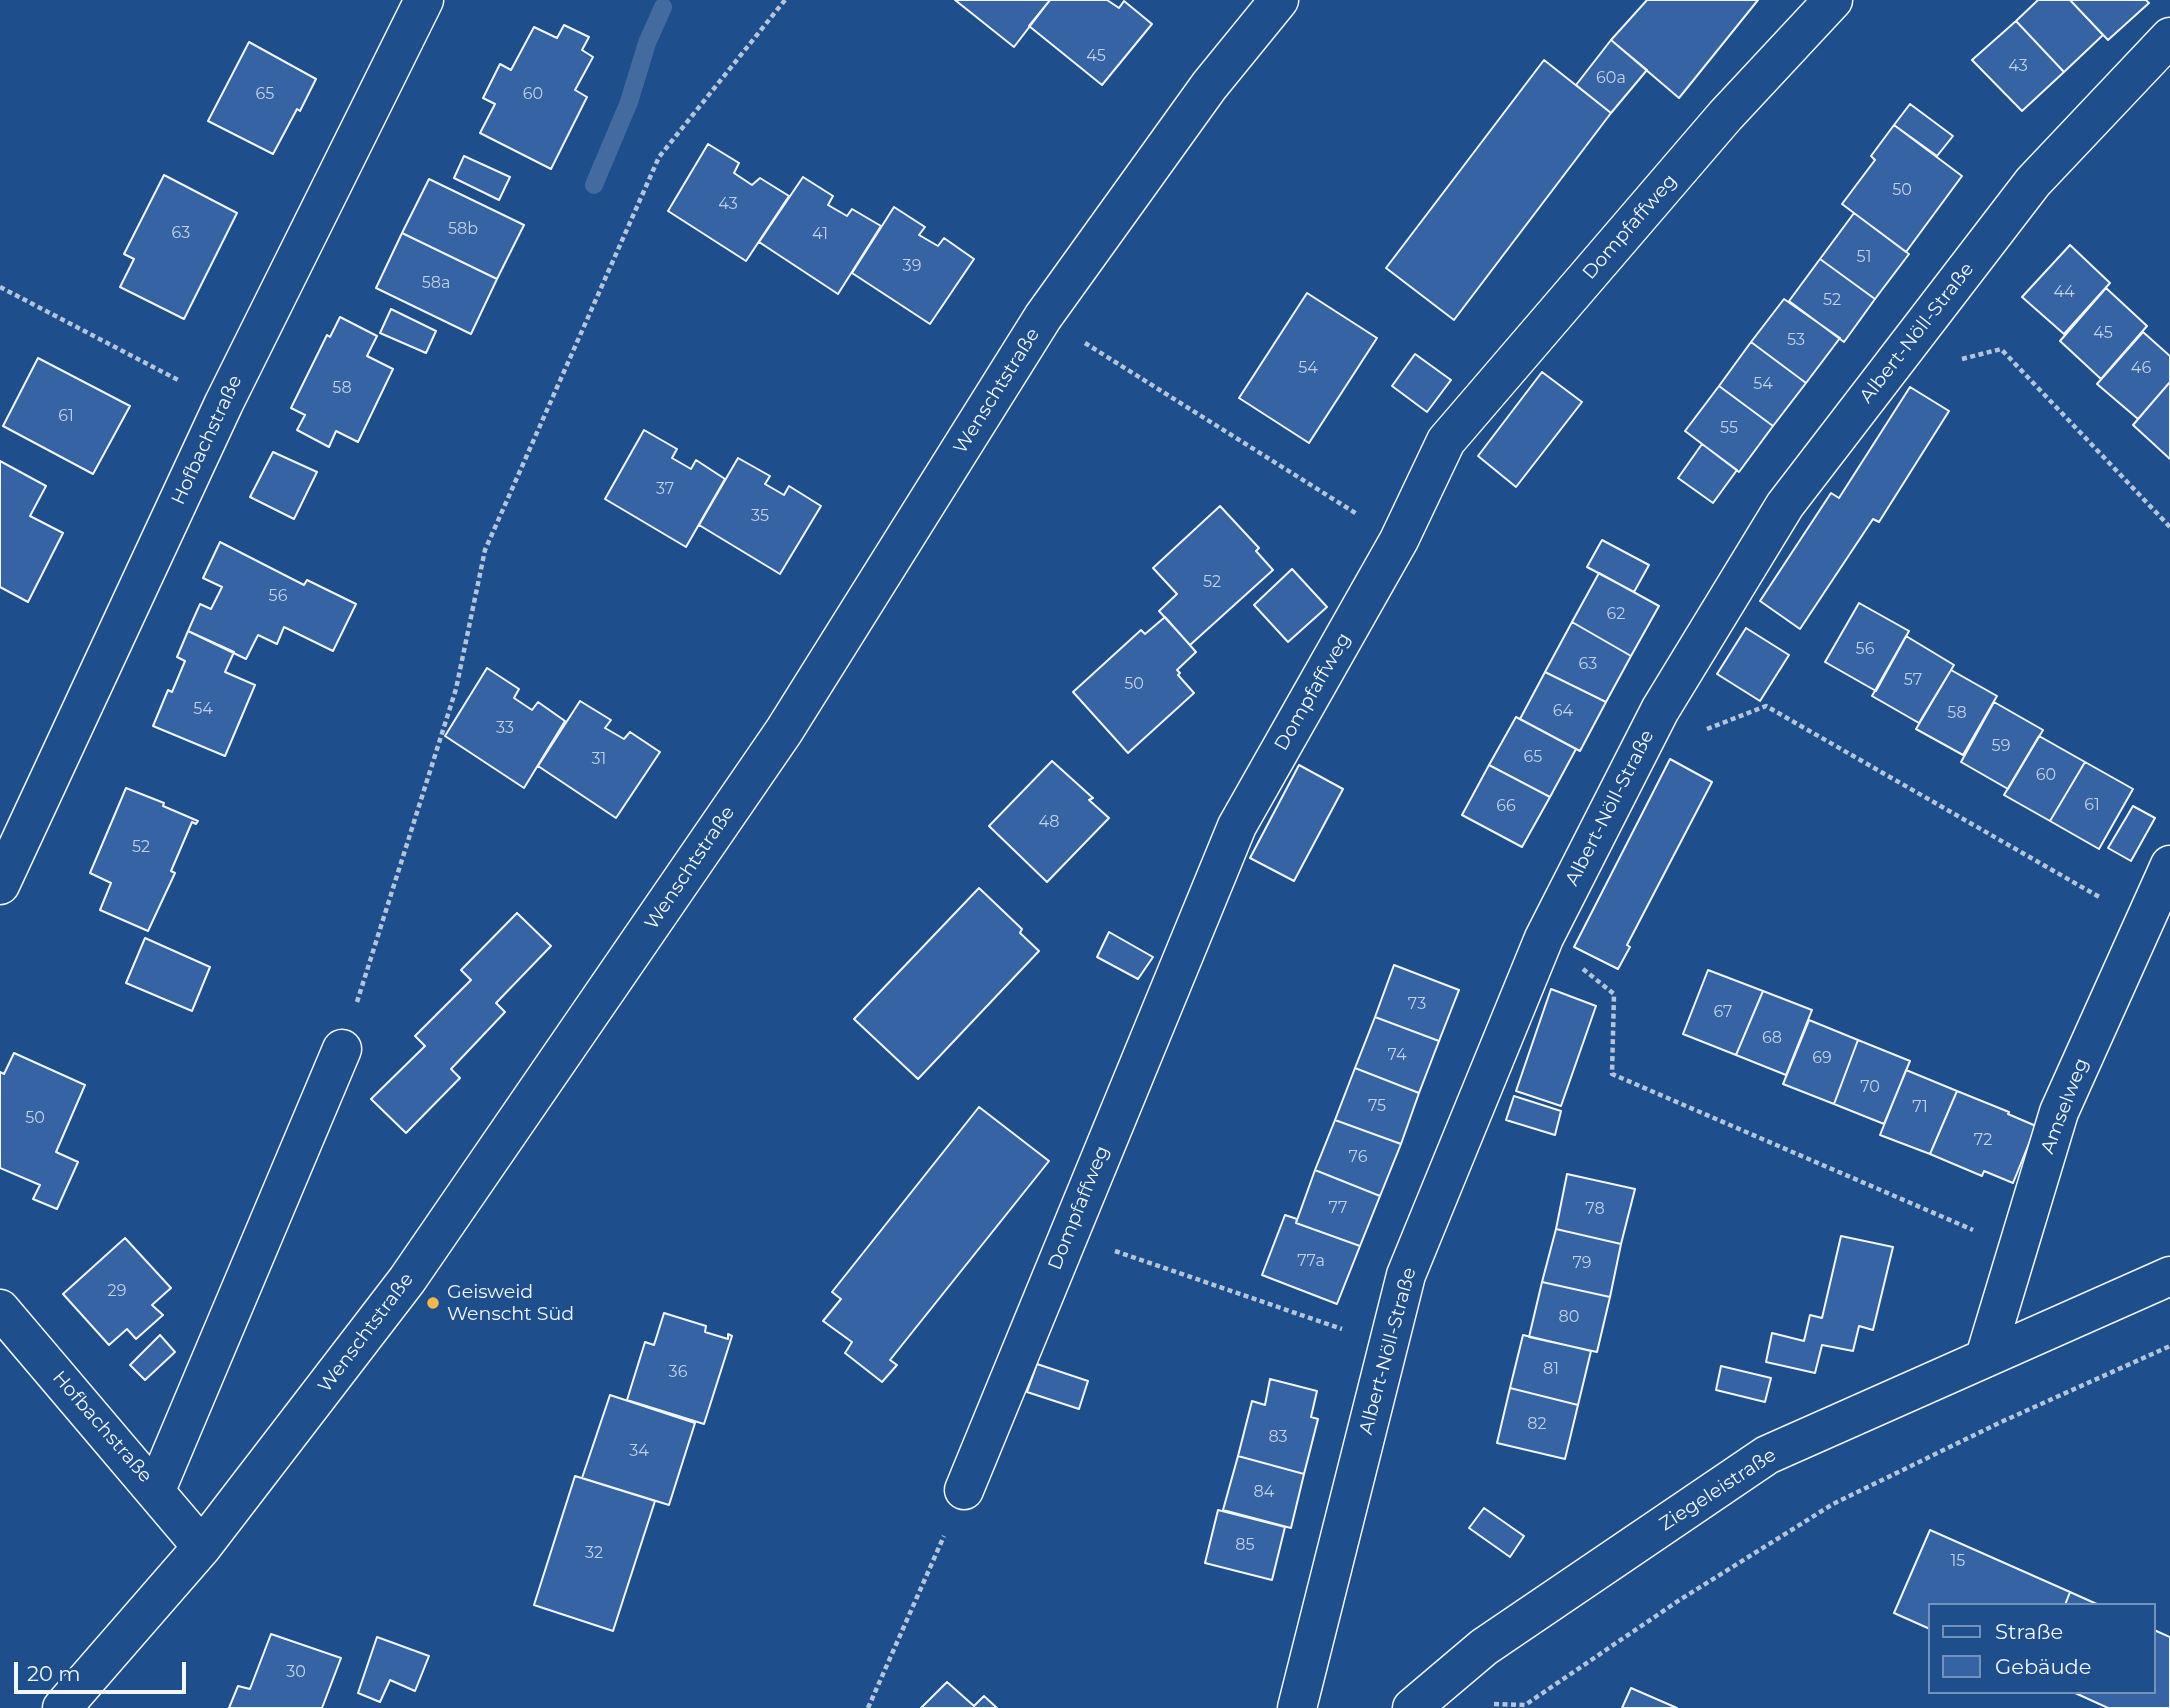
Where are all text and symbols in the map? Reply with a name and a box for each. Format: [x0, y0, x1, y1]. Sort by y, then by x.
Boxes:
house number: 45 [1086, 46, 1106, 66]
house number: 43 [2008, 56, 2028, 76]
house number: 60a [1596, 68, 1626, 88]
house number: 65 [256, 84, 274, 104]
house number: 60 [523, 84, 543, 104]
street label: Dompfaffweg [1578, 170, 1682, 284]
house number: 50 [1892, 180, 1912, 200]
house number: 43 [718, 194, 738, 214]
house number: 58b [448, 219, 478, 239]
house number: 63 [172, 223, 190, 243]
house number: 41 [812, 224, 828, 244]
house number: 51 [1857, 247, 1871, 267]
house number: 39 [903, 256, 921, 276]
street label: Albert-Nöll-Straße [1855, 258, 1979, 408]
house number: 58a [422, 273, 450, 293]
house number: 44 [2053, 282, 2075, 302]
house number: 52 [1823, 290, 1841, 310]
house number: 45 [2093, 323, 2113, 343]
street label: Wenschtstraße [949, 324, 1045, 458]
house number: 53 [1787, 330, 1805, 350]
house number: 54 [1298, 358, 1318, 378]
house number: 46 [2131, 358, 2151, 378]
street label: Hofbachstraße [167, 372, 247, 508]
house number: 54 [1753, 374, 1773, 394]
house number: 58 [332, 378, 352, 398]
house number: 61 [58, 406, 74, 426]
house number: 55 [1720, 418, 1738, 438]
house number: 37 [656, 479, 674, 499]
house number: 35 [751, 506, 769, 526]
house number: 52 [1203, 572, 1221, 592]
house number: 56 [269, 586, 287, 606]
house number: 62 [1607, 604, 1625, 624]
street label: Dompfaffweg [1270, 629, 1356, 755]
house number: 56 [1856, 639, 1874, 659]
house number: 63 [1579, 654, 1597, 674]
house number: 57 [1904, 670, 1922, 690]
house number: 50 [1124, 674, 1144, 694]
house number: 54 [193, 699, 213, 719]
house number: 64 [1553, 701, 1573, 721]
house number: 58 [1947, 703, 1967, 723]
house number: 33 [496, 718, 514, 738]
street label: Albert-Nöll-Straße [1561, 726, 1659, 890]
house number: 59 [1992, 736, 2010, 756]
house number: 65 [1524, 747, 1542, 767]
house number: 31 [592, 749, 606, 769]
house number: 60 [2036, 765, 2056, 785]
house number: 61 [2084, 795, 2100, 815]
house number: 66 [1496, 796, 1516, 816]
street label: Wenschtstraße [640, 802, 740, 934]
house number: 48 [1039, 812, 1059, 832]
house number: 52 [132, 837, 150, 857]
house number: 73 [1408, 994, 1426, 1014]
house number: 67 [1713, 1002, 1733, 1022]
house number: 68 [1762, 1028, 1782, 1048]
house number: 74 [1388, 1045, 1406, 1065]
house number: 69 [1812, 1048, 1832, 1068]
street label: Amselweg [2036, 1055, 2094, 1157]
house number: 70 [1860, 1077, 1880, 1097]
house number: 75 [1368, 1096, 1386, 1116]
house number: 71 [1912, 1097, 1928, 1117]
house number: 50 [25, 1108, 45, 1128]
house number: 72 [1974, 1130, 1992, 1150]
street label: Dompfaffweg [1044, 1142, 1114, 1274]
house number: 76 [1349, 1147, 1367, 1167]
house number: 77 [1329, 1198, 1347, 1218]
house number: 78 [1585, 1199, 1605, 1219]
house number: 77a [1297, 1251, 1325, 1271]
house number: 79 [1572, 1253, 1592, 1273]
street label: Albert-Nöll-Straße [1355, 1265, 1421, 1437]
street label: Wenschtstraße [314, 1269, 418, 1397]
house number: 29 [108, 1281, 126, 1301]
place label: Geisweid Wenscht Süd [447, 1281, 574, 1325]
marker: Geisweid Wenscht Süd [425, 1295, 441, 1311]
house number: 80 [1559, 1307, 1579, 1327]
house number: 81 [1543, 1359, 1559, 1379]
house number: 36 [669, 1362, 687, 1382]
street label: Hofbachstraße [47, 1367, 157, 1487]
house number: 82 [1527, 1414, 1547, 1434]
house number: 83 [1268, 1427, 1288, 1447]
house number: 34 [629, 1441, 649, 1461]
street label: Ziegeleistraße [1655, 1444, 1781, 1536]
house number: 84 [1254, 1482, 1274, 1502]
house number: 85 [1235, 1535, 1255, 1555]
house number: 32 [585, 1543, 603, 1563]
house number: 15 [1951, 1551, 1965, 1571]
legend [1928, 1603, 2156, 1694]
text: Straße [1995, 1619, 2063, 1644]
scale bar [18, 1648, 189, 1692]
text: Gebäude [1995, 1654, 2092, 1679]
text: 20 m [27, 1661, 81, 1686]
house number: 30 [286, 1662, 306, 1682]

